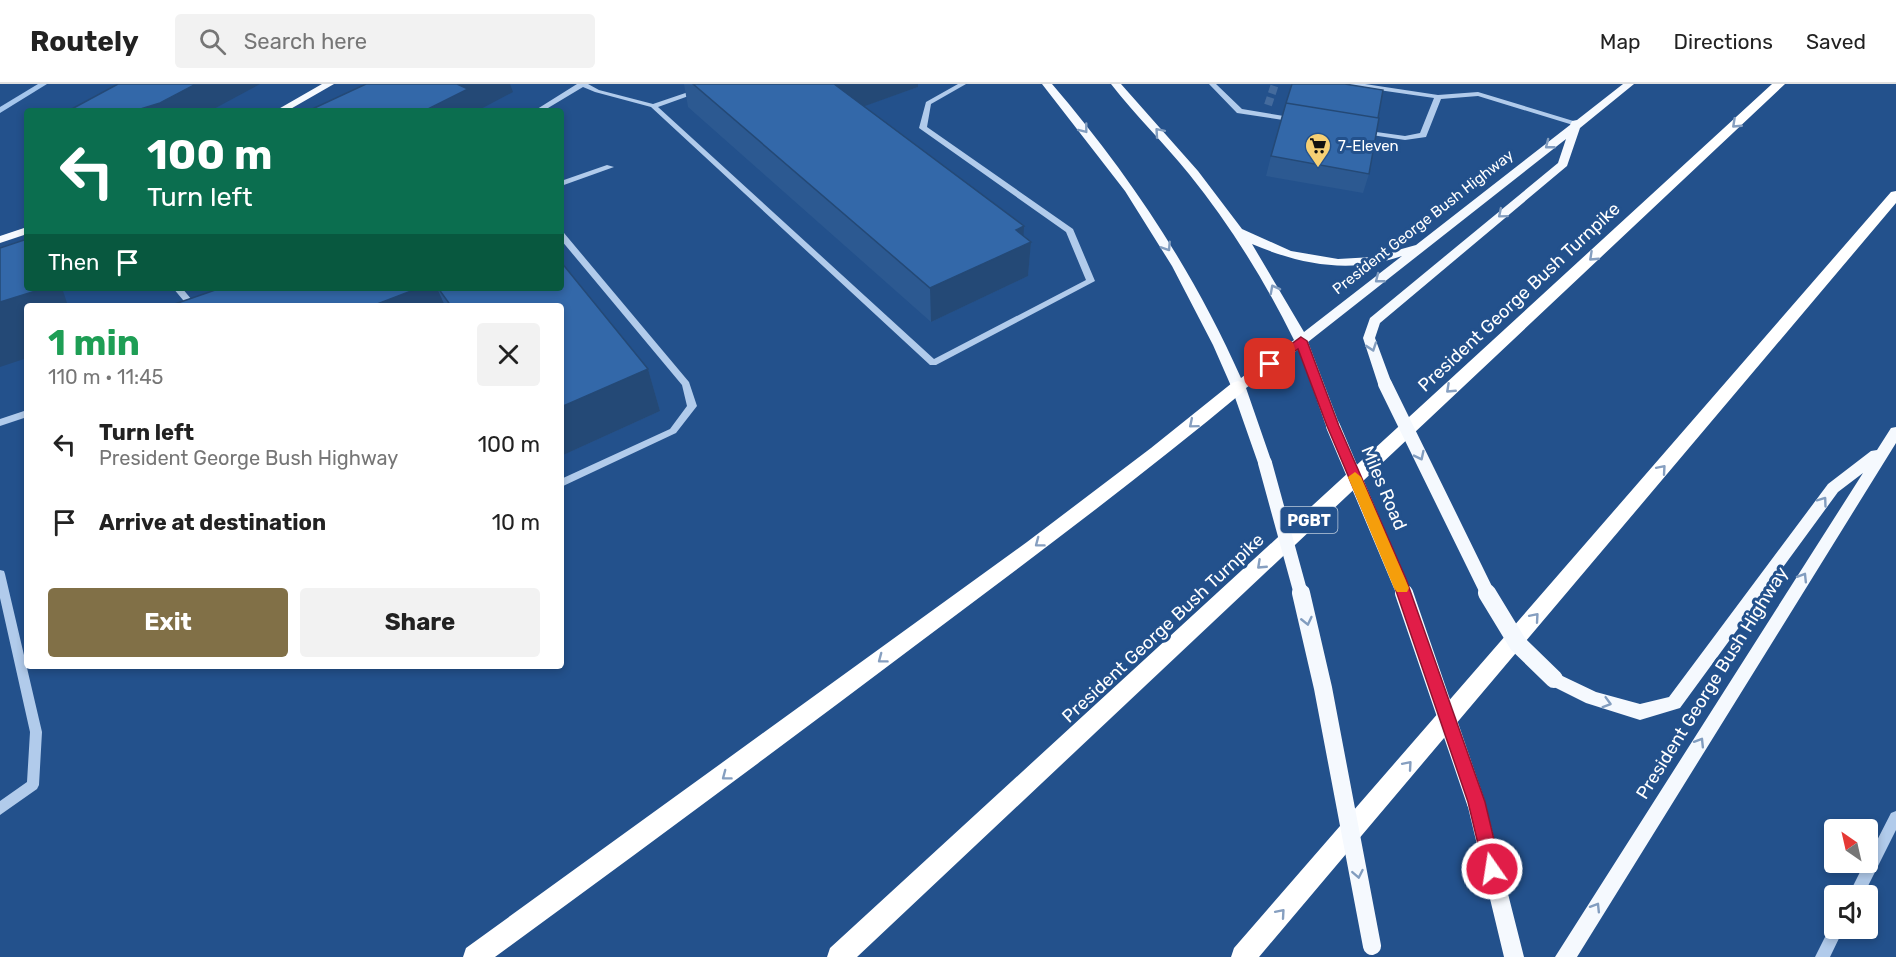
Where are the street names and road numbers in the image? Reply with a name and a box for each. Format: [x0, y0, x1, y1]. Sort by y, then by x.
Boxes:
street label: President George Bush Highway [1329, 146, 1517, 298]
street label: President George Bush Turnpike [1414, 198, 1624, 396]
street label: Miles Road [1356, 443, 1412, 533]
road number: PGBT [1280, 507, 1338, 533]
street label: President George Bush Turnpike [1058, 529, 1268, 727]
street label: President George Bush Highway [1631, 563, 1793, 803]

